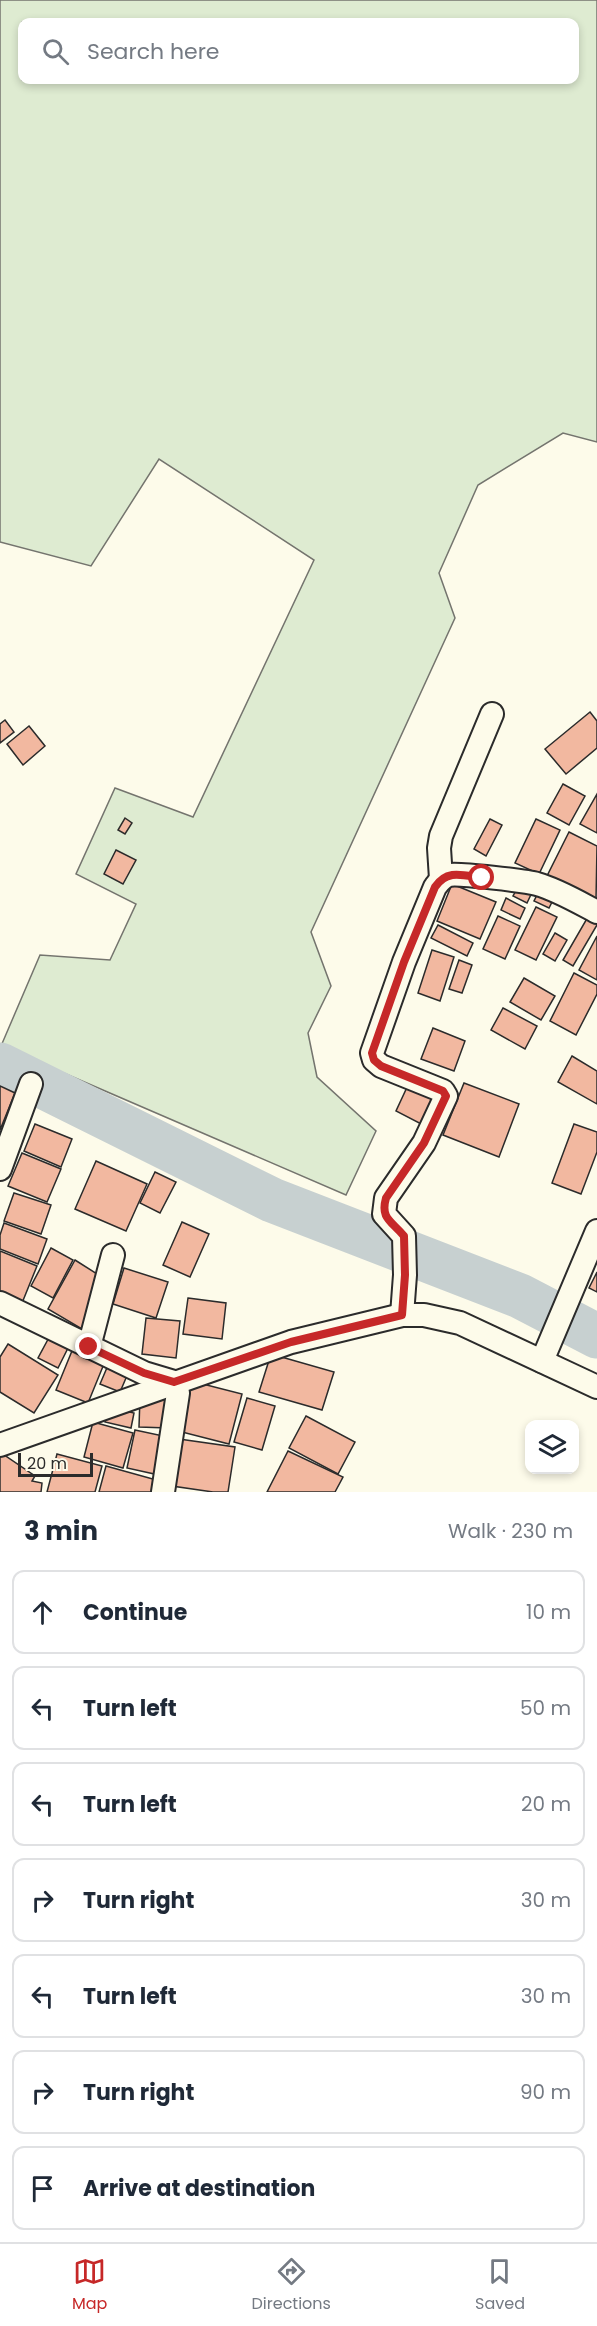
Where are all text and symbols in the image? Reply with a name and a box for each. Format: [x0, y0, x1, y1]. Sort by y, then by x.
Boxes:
search box [18, 18, 579, 84]
icon: search [39, 35, 72, 68]
text: Search here [87, 36, 220, 67]
route start [468, 864, 494, 890]
route end [75, 1333, 101, 1359]
map controls [525, 1420, 579, 1474]
button: layers [525, 1420, 579, 1474]
scale bar [18, 1450, 93, 1478]
text: 20 m [27, 1452, 67, 1475]
text: 3 min [24, 1513, 98, 1549]
text: Walk · 230 m [448, 1517, 573, 1545]
icon: ahead [26, 1596, 59, 1629]
text: Continue [83, 1597, 187, 1628]
text: 10 m [526, 1598, 571, 1626]
icon: left [26, 1692, 59, 1725]
text: Turn left [83, 1693, 177, 1724]
text: 50 m [520, 1694, 571, 1722]
icon: left [26, 1788, 59, 1821]
text: Turn left [83, 1789, 177, 1820]
text: 20 m [521, 1790, 571, 1818]
icon: right [26, 1884, 59, 1917]
text: Turn right [83, 1885, 194, 1916]
text: 30 m [521, 1886, 571, 1914]
icon: left [26, 1980, 59, 2013]
text: Turn left [83, 1981, 177, 2012]
text: 30 m [521, 1982, 571, 2010]
icon: right [26, 2076, 59, 2109]
text: Turn right [83, 2077, 194, 2108]
text: 90 m [520, 2078, 571, 2106]
icon: arrive [26, 2172, 59, 2205]
text: Arrive at destination [83, 2173, 315, 2204]
tab: Map [72, 2255, 107, 2316]
tab: Directions [252, 2255, 331, 2316]
tab: Saved [475, 2255, 525, 2316]

